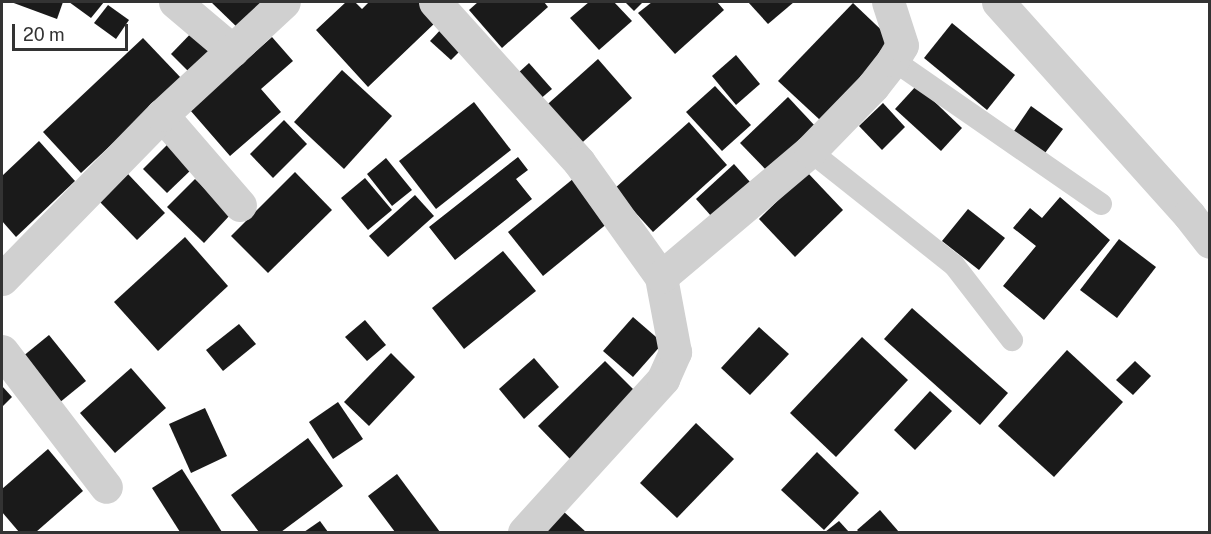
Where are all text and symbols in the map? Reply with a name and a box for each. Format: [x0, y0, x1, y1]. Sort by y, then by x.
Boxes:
scale bar [15, 12, 130, 50]
text: 20 m [23, 24, 65, 45]

